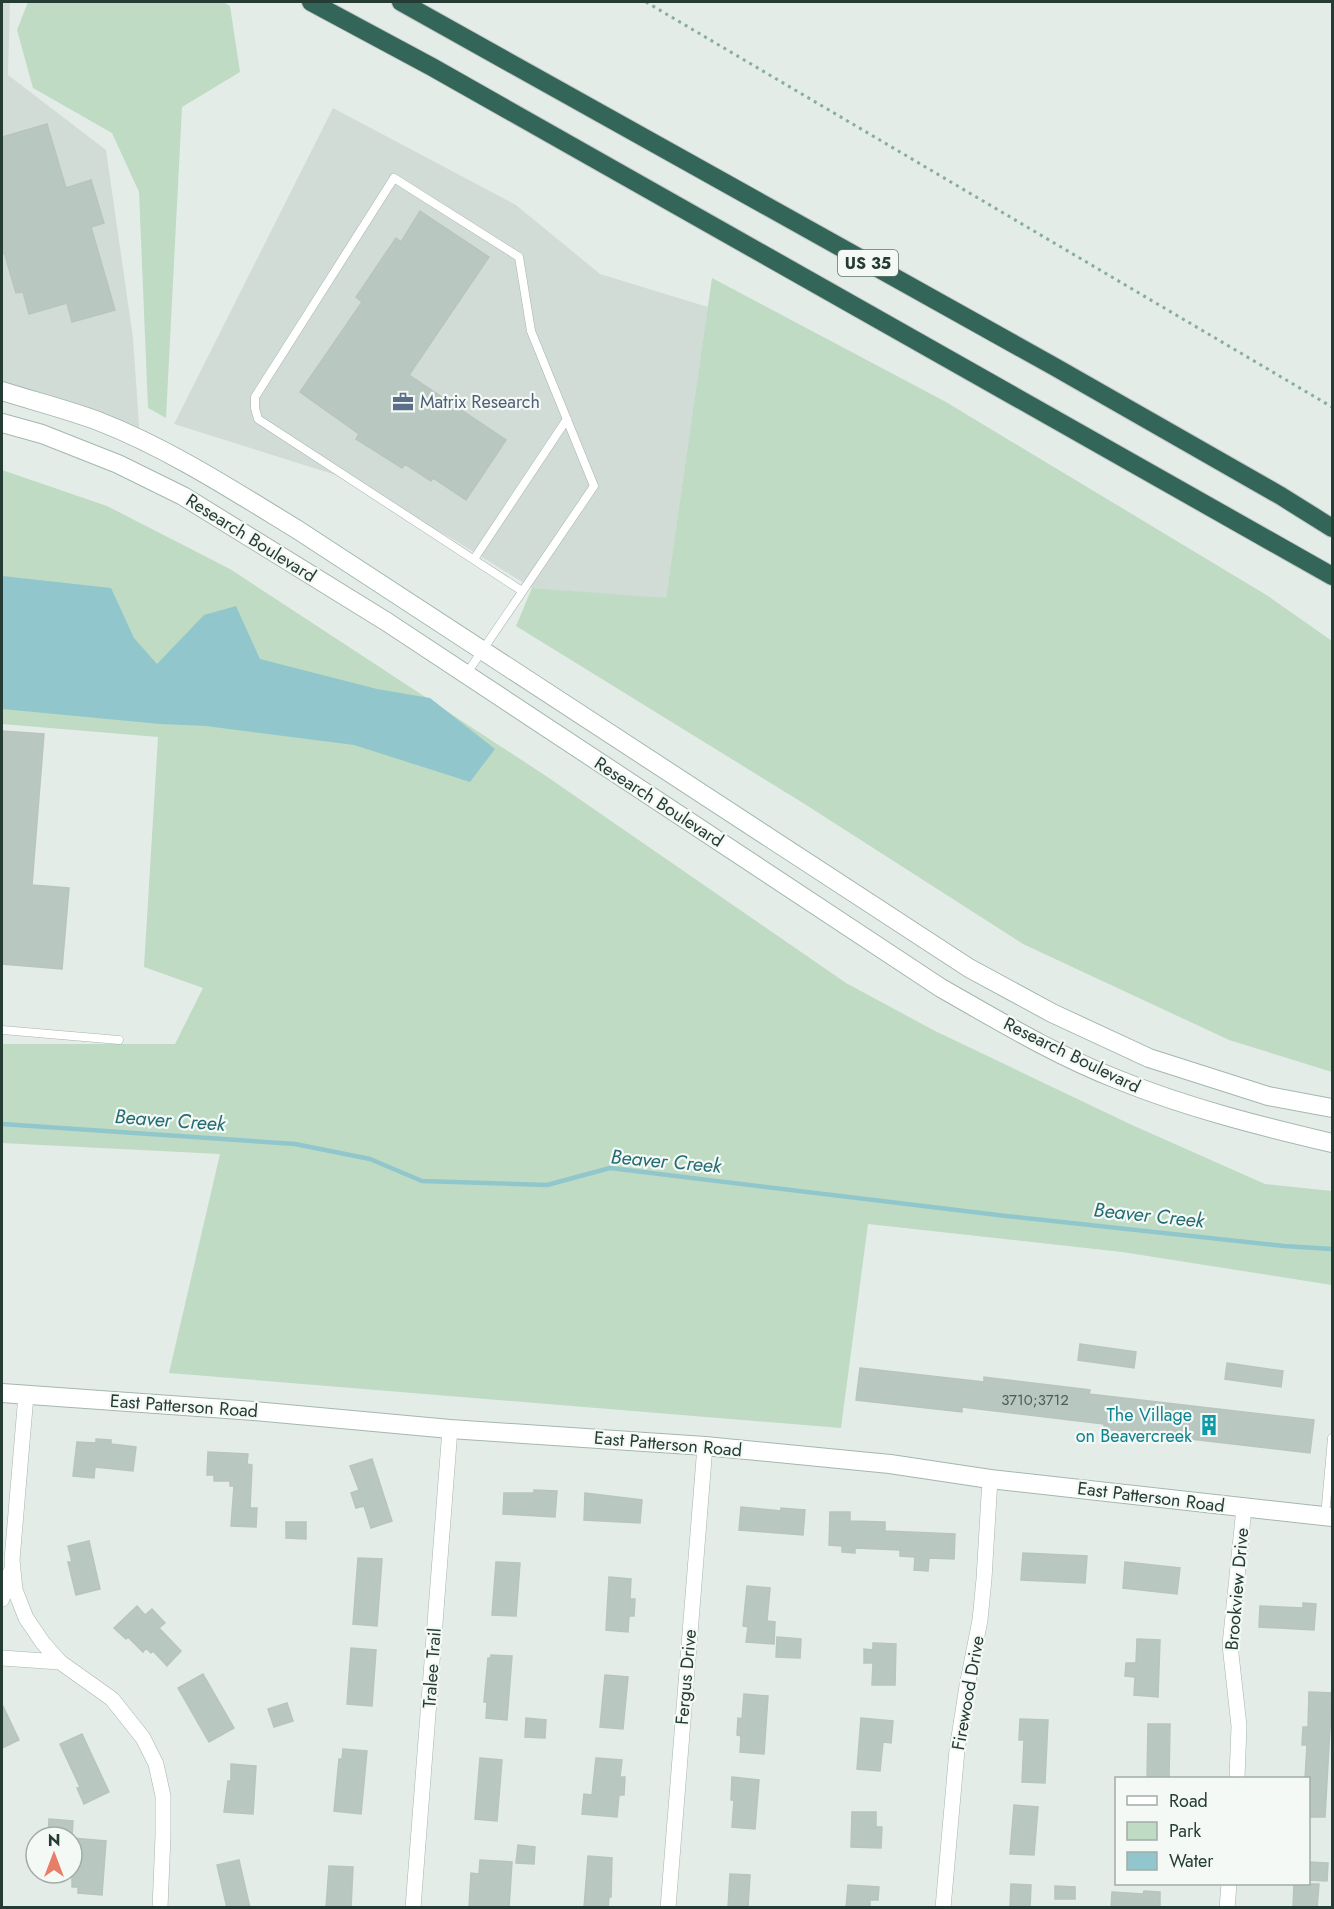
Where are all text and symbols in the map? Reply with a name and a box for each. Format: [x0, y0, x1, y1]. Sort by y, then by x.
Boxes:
road number: US 35 [838, 250, 898, 276]
place label: Matrix Research [420, 389, 540, 415]
office icon: Matrix Research [391, 390, 415, 414]
street label: Research Boulevard [181, 487, 321, 589]
street label: Research Boulevard [589, 750, 729, 854]
street label: Research Boulevard [999, 1011, 1145, 1099]
water label: Beaver Creek [114, 1102, 228, 1139]
water label: Beaver Creek [609, 1142, 724, 1181]
water label: Beaver Creek [1092, 1195, 1207, 1236]
street label: East Patterson Road [109, 1388, 259, 1424]
house number: 3710;3712 [1001, 1389, 1069, 1411]
place label: The Village on Beavercreek [1076, 1402, 1192, 1449]
building icon: The Village on Beavercreek [1197, 1413, 1221, 1437]
street label: East Patterson Road [593, 1425, 743, 1463]
street label: East Patterson Road [1076, 1475, 1226, 1519]
street label: Brookview Drive [1219, 1527, 1255, 1651]
street label: Tralee Trail [416, 1627, 448, 1709]
street label: Fergus Drive [669, 1628, 703, 1726]
street label: Firewood Drive [945, 1634, 991, 1752]
legend [1115, 1777, 1310, 1885]
text: Road [1169, 1788, 1208, 1814]
text: Park [1169, 1818, 1201, 1844]
north arrow [24, 1825, 84, 1885]
text: N [48, 1829, 60, 1852]
text: Water [1169, 1848, 1214, 1874]

